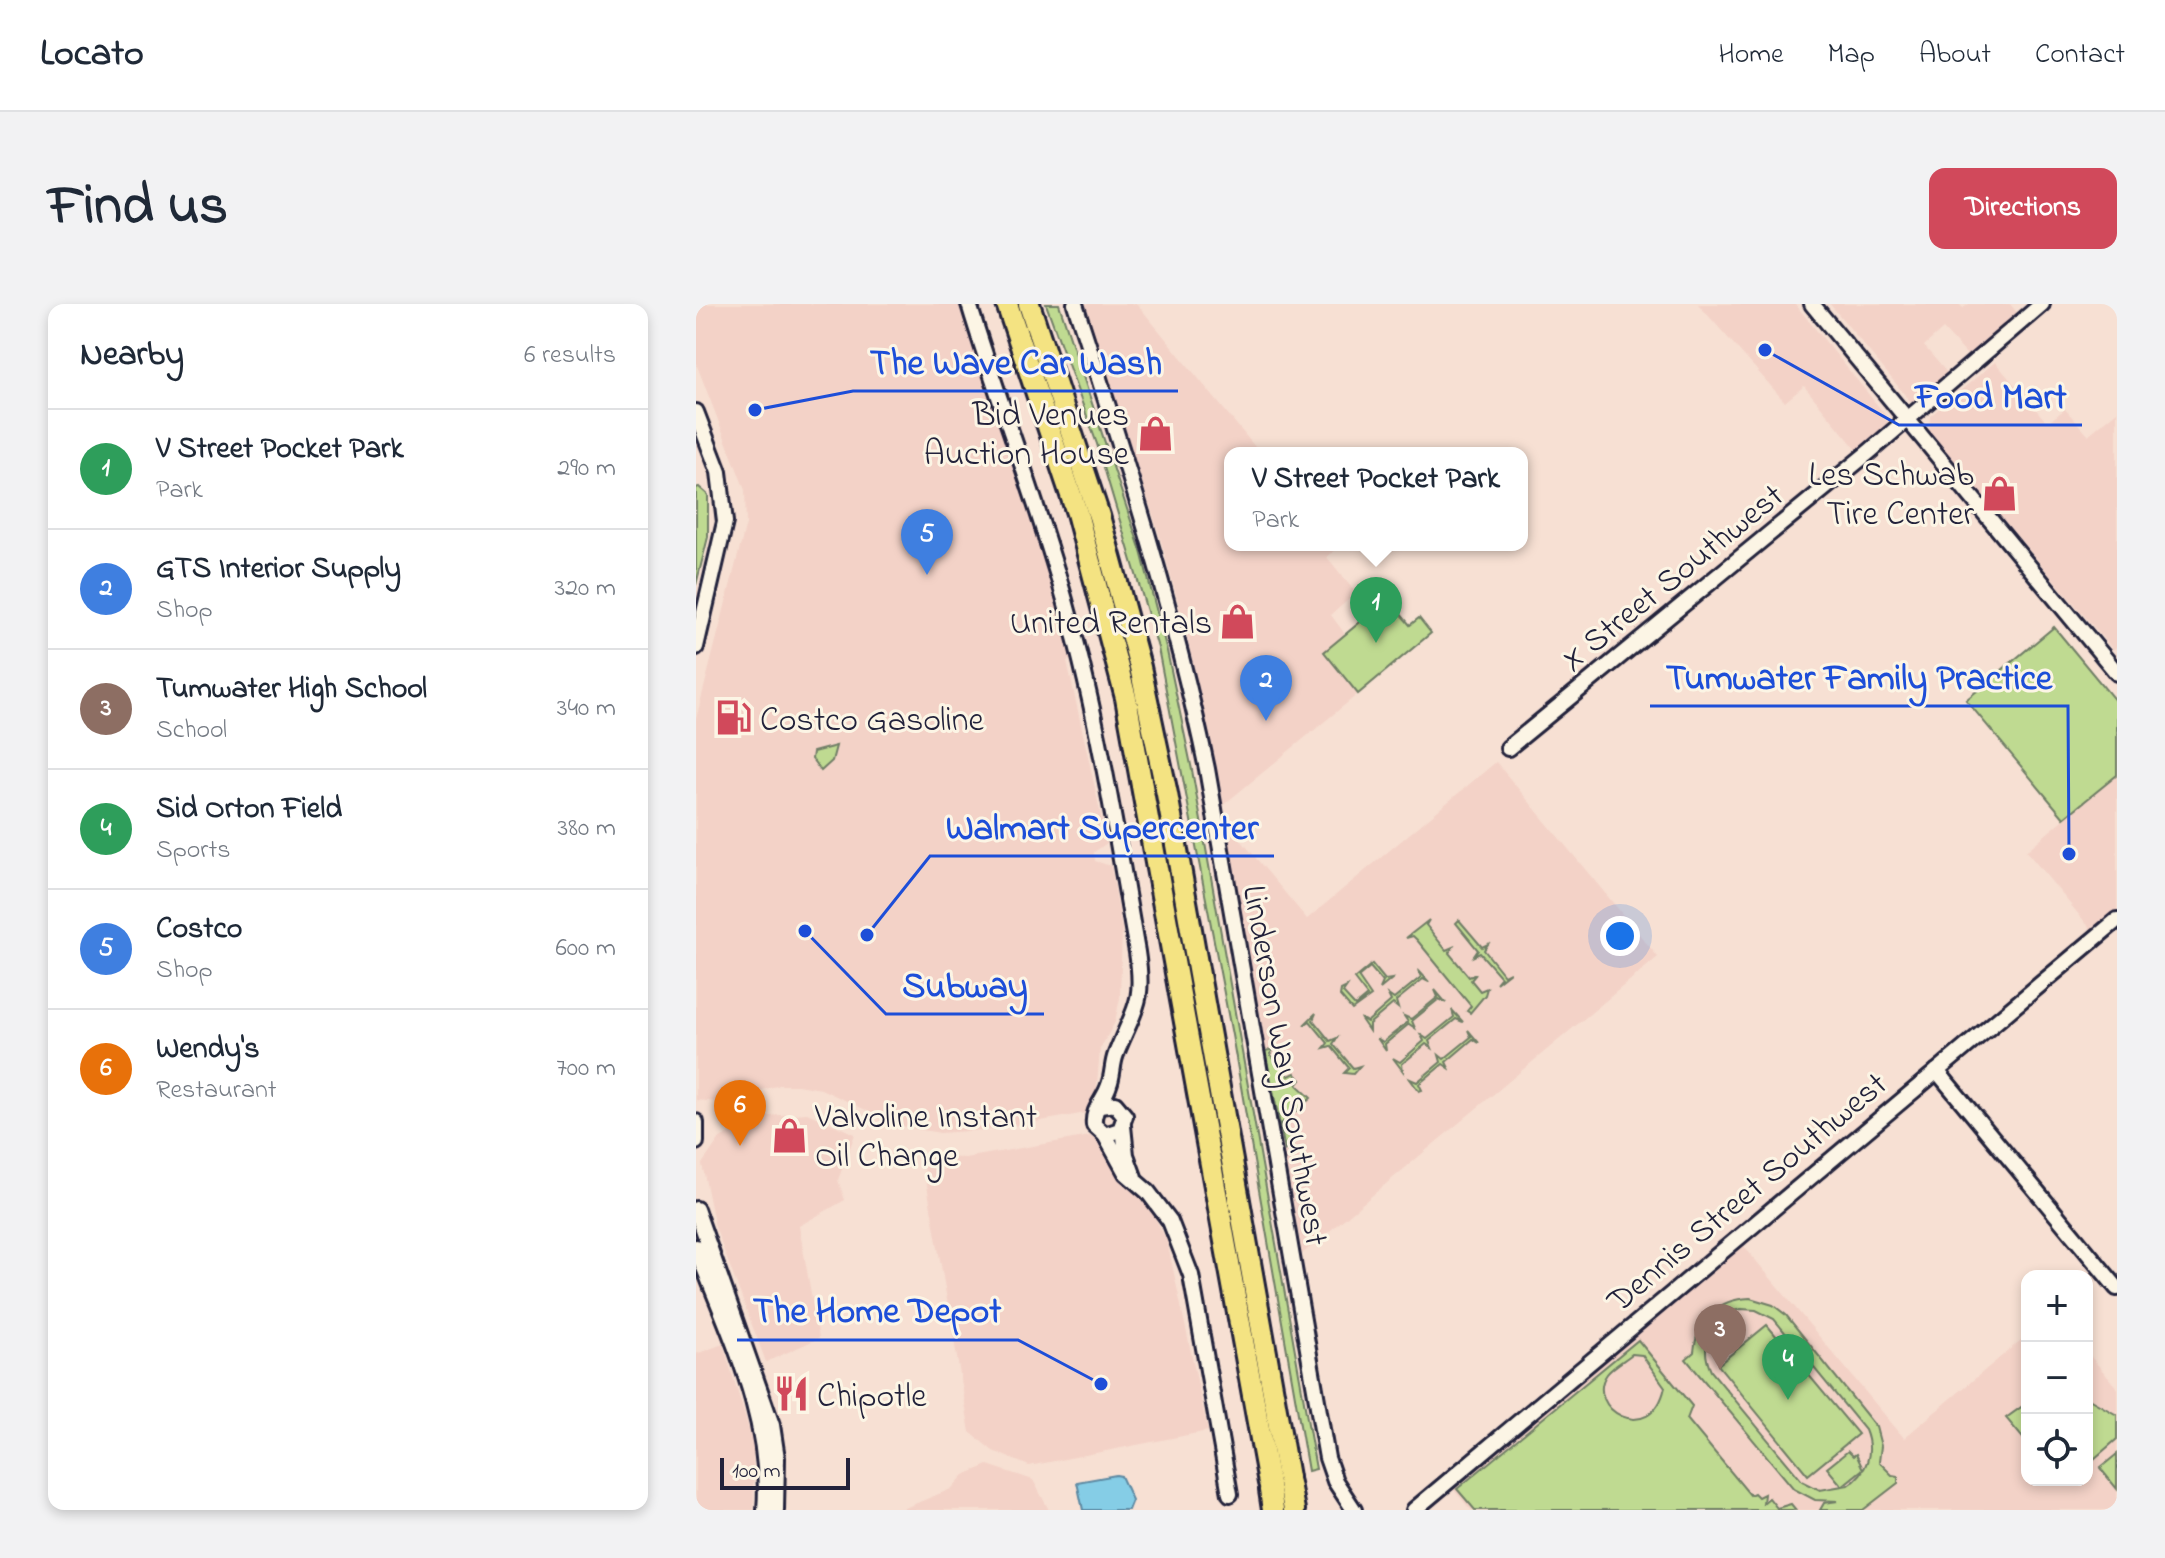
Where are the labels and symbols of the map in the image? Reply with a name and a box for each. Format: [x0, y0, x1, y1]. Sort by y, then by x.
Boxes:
callout: The Wave Car Wash [853, 331, 1178, 391]
text: The Wave Car Wash [870, 339, 1162, 392]
callout: Food Mart [1899, 365, 2082, 425]
text: Food Mart [1913, 373, 2068, 426]
place label: Bid Venues Auction House [924, 392, 1130, 481]
shop icon: Bid Venues Auction House [1136, 414, 1174, 452]
place label: Les Schwab Tire Center [1809, 452, 1974, 541]
street label: X Street Southwest [1551, 473, 1796, 685]
shop icon: Les Schwab Tire Center [1981, 474, 2019, 512]
pin: 5 [901, 509, 953, 575]
pin: 1 [1350, 577, 1402, 643]
place label: United Rentals [1010, 600, 1212, 650]
shop icon: United Rentals [1219, 602, 1257, 640]
callout: Tumwater Family Practice [1650, 646, 2068, 706]
text: Tumwater Family Practice [1666, 654, 2053, 707]
pin: 2 [1240, 655, 1292, 721]
place label: Costco Gasoline [760, 697, 985, 747]
fuel station icon: Costco Gasoline [715, 699, 753, 737]
callout: Walmart Supercenter [930, 796, 1274, 856]
text: Walmart Supercenter [946, 804, 1259, 857]
street label: Linderson Way Southwest [1227, 881, 1339, 1250]
your location [1600, 916, 1640, 956]
callout: Subway [886, 954, 1044, 1014]
text: Subway [902, 962, 1028, 1015]
street label: Dennis Street Southwest [1597, 1062, 1900, 1327]
pin: 6 [714, 1080, 766, 1146]
place label: Valvoline Instant Oil Change [814, 1094, 1037, 1183]
shop icon: Valvoline Instant Oil Change [770, 1116, 808, 1154]
callout: The Home Depot [737, 1280, 1018, 1340]
text: The Home Depot [753, 1287, 1002, 1340]
pin: 3 [1694, 1304, 1746, 1370]
pin: 4 [1762, 1334, 1814, 1400]
place label: Chipotle [817, 1373, 927, 1423]
restaurant icon: Chipotle [772, 1375, 810, 1413]
scale bar [720, 1454, 850, 1490]

